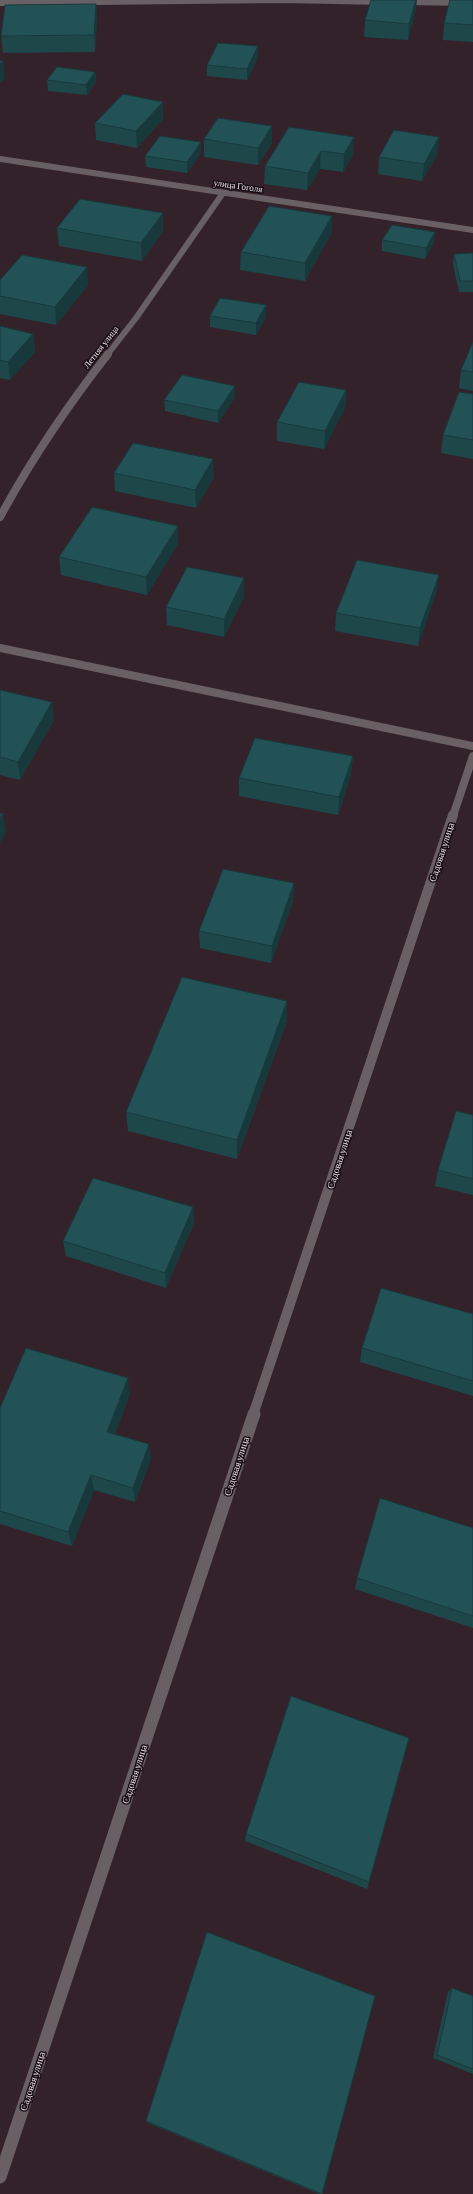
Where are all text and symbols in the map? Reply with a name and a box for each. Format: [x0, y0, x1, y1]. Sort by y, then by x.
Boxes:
street label: улица Гоголя [213, 178, 263, 194]
street label: Летняя улица [81, 324, 121, 370]
street label: Садовая улица [427, 821, 456, 883]
street label: Садовая улица [325, 1128, 354, 1190]
street label: Садовая улица [222, 1435, 251, 1497]
street label: Садовая улица [120, 1743, 149, 1805]
street label: Садовая улица [18, 2050, 47, 2112]

